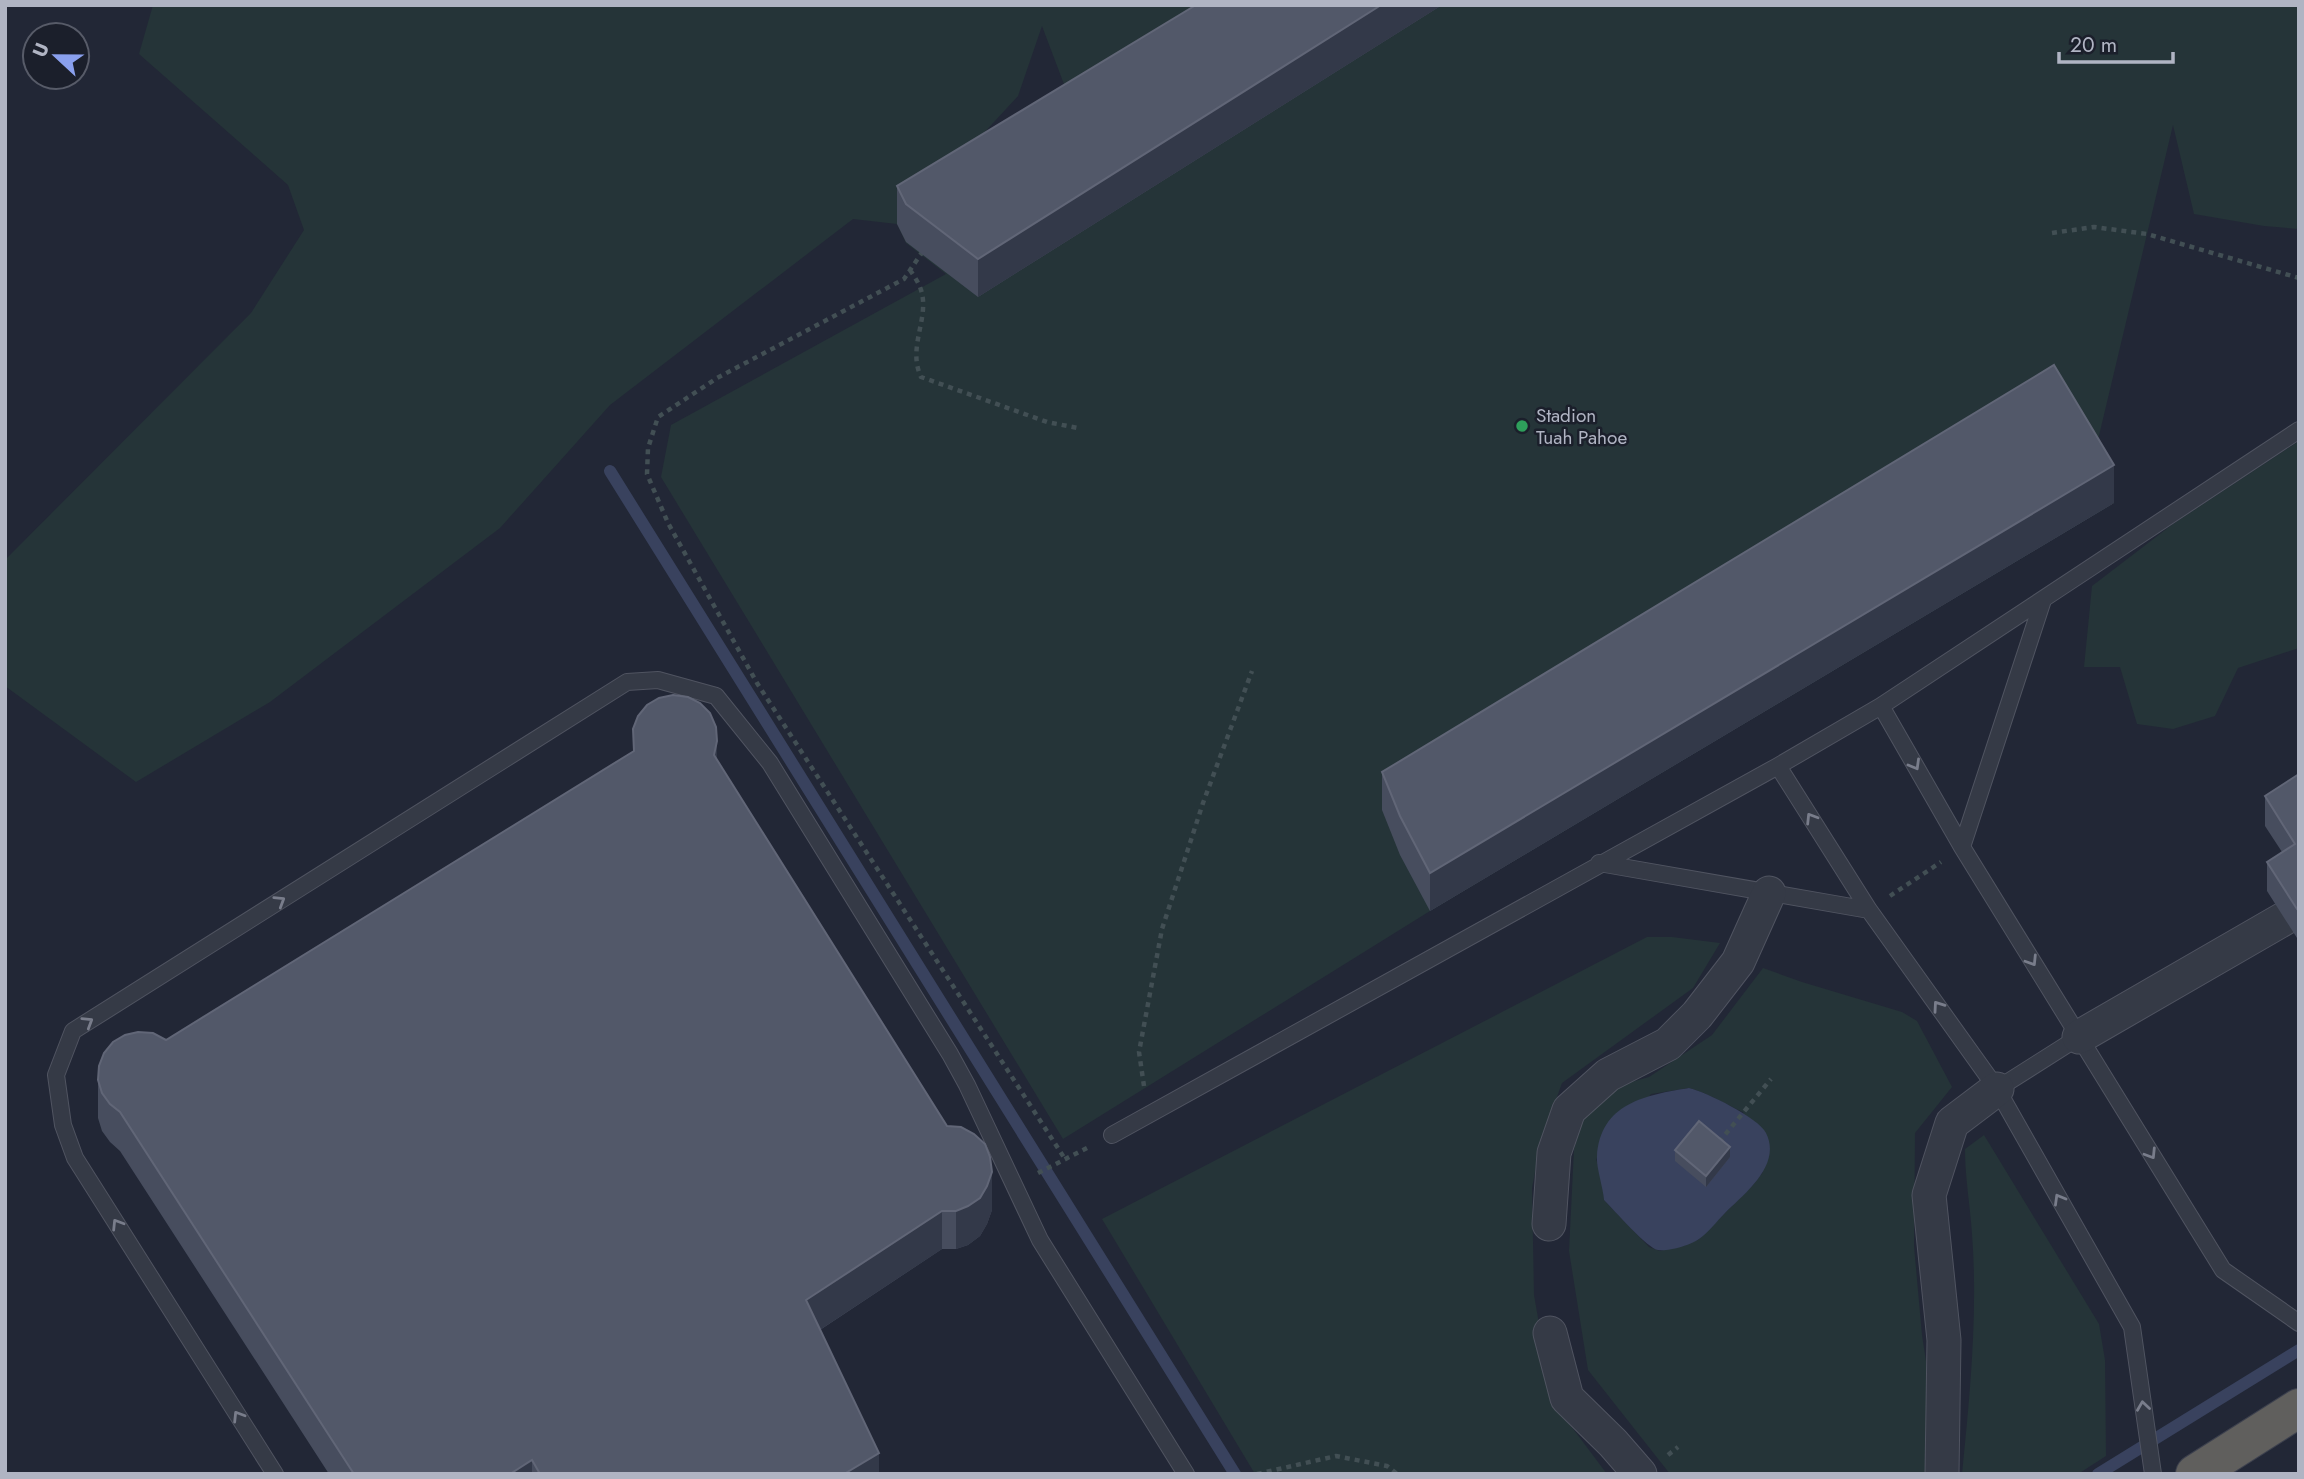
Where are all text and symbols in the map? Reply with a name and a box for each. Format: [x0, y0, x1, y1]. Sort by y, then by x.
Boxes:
north arrow [21, 21, 91, 91]
scale bar [2059, 21, 2173, 65]
text: 20 m [2070, 30, 2117, 60]
text: U [26, 39, 56, 61]
place label: Stadion Tuah Pahoe [1536, 402, 1627, 451]
marker: Stadion Tuah Pahoe [1514, 418, 1530, 434]
one-way arrow [1907, 758, 1920, 771]
one-way arrow [1806, 813, 1819, 826]
one-way arrow [273, 896, 286, 909]
one-way arrow [2023, 953, 2036, 966]
one-way arrow [1934, 1001, 1946, 1014]
one-way arrow [80, 1018, 93, 1031]
one-way arrow [2143, 1146, 2156, 1159]
one-way arrow [2054, 1193, 2067, 1206]
one-way arrow [112, 1218, 125, 1231]
one-way arrow [2136, 1400, 2151, 1412]
one-way arrow [234, 1411, 247, 1424]

